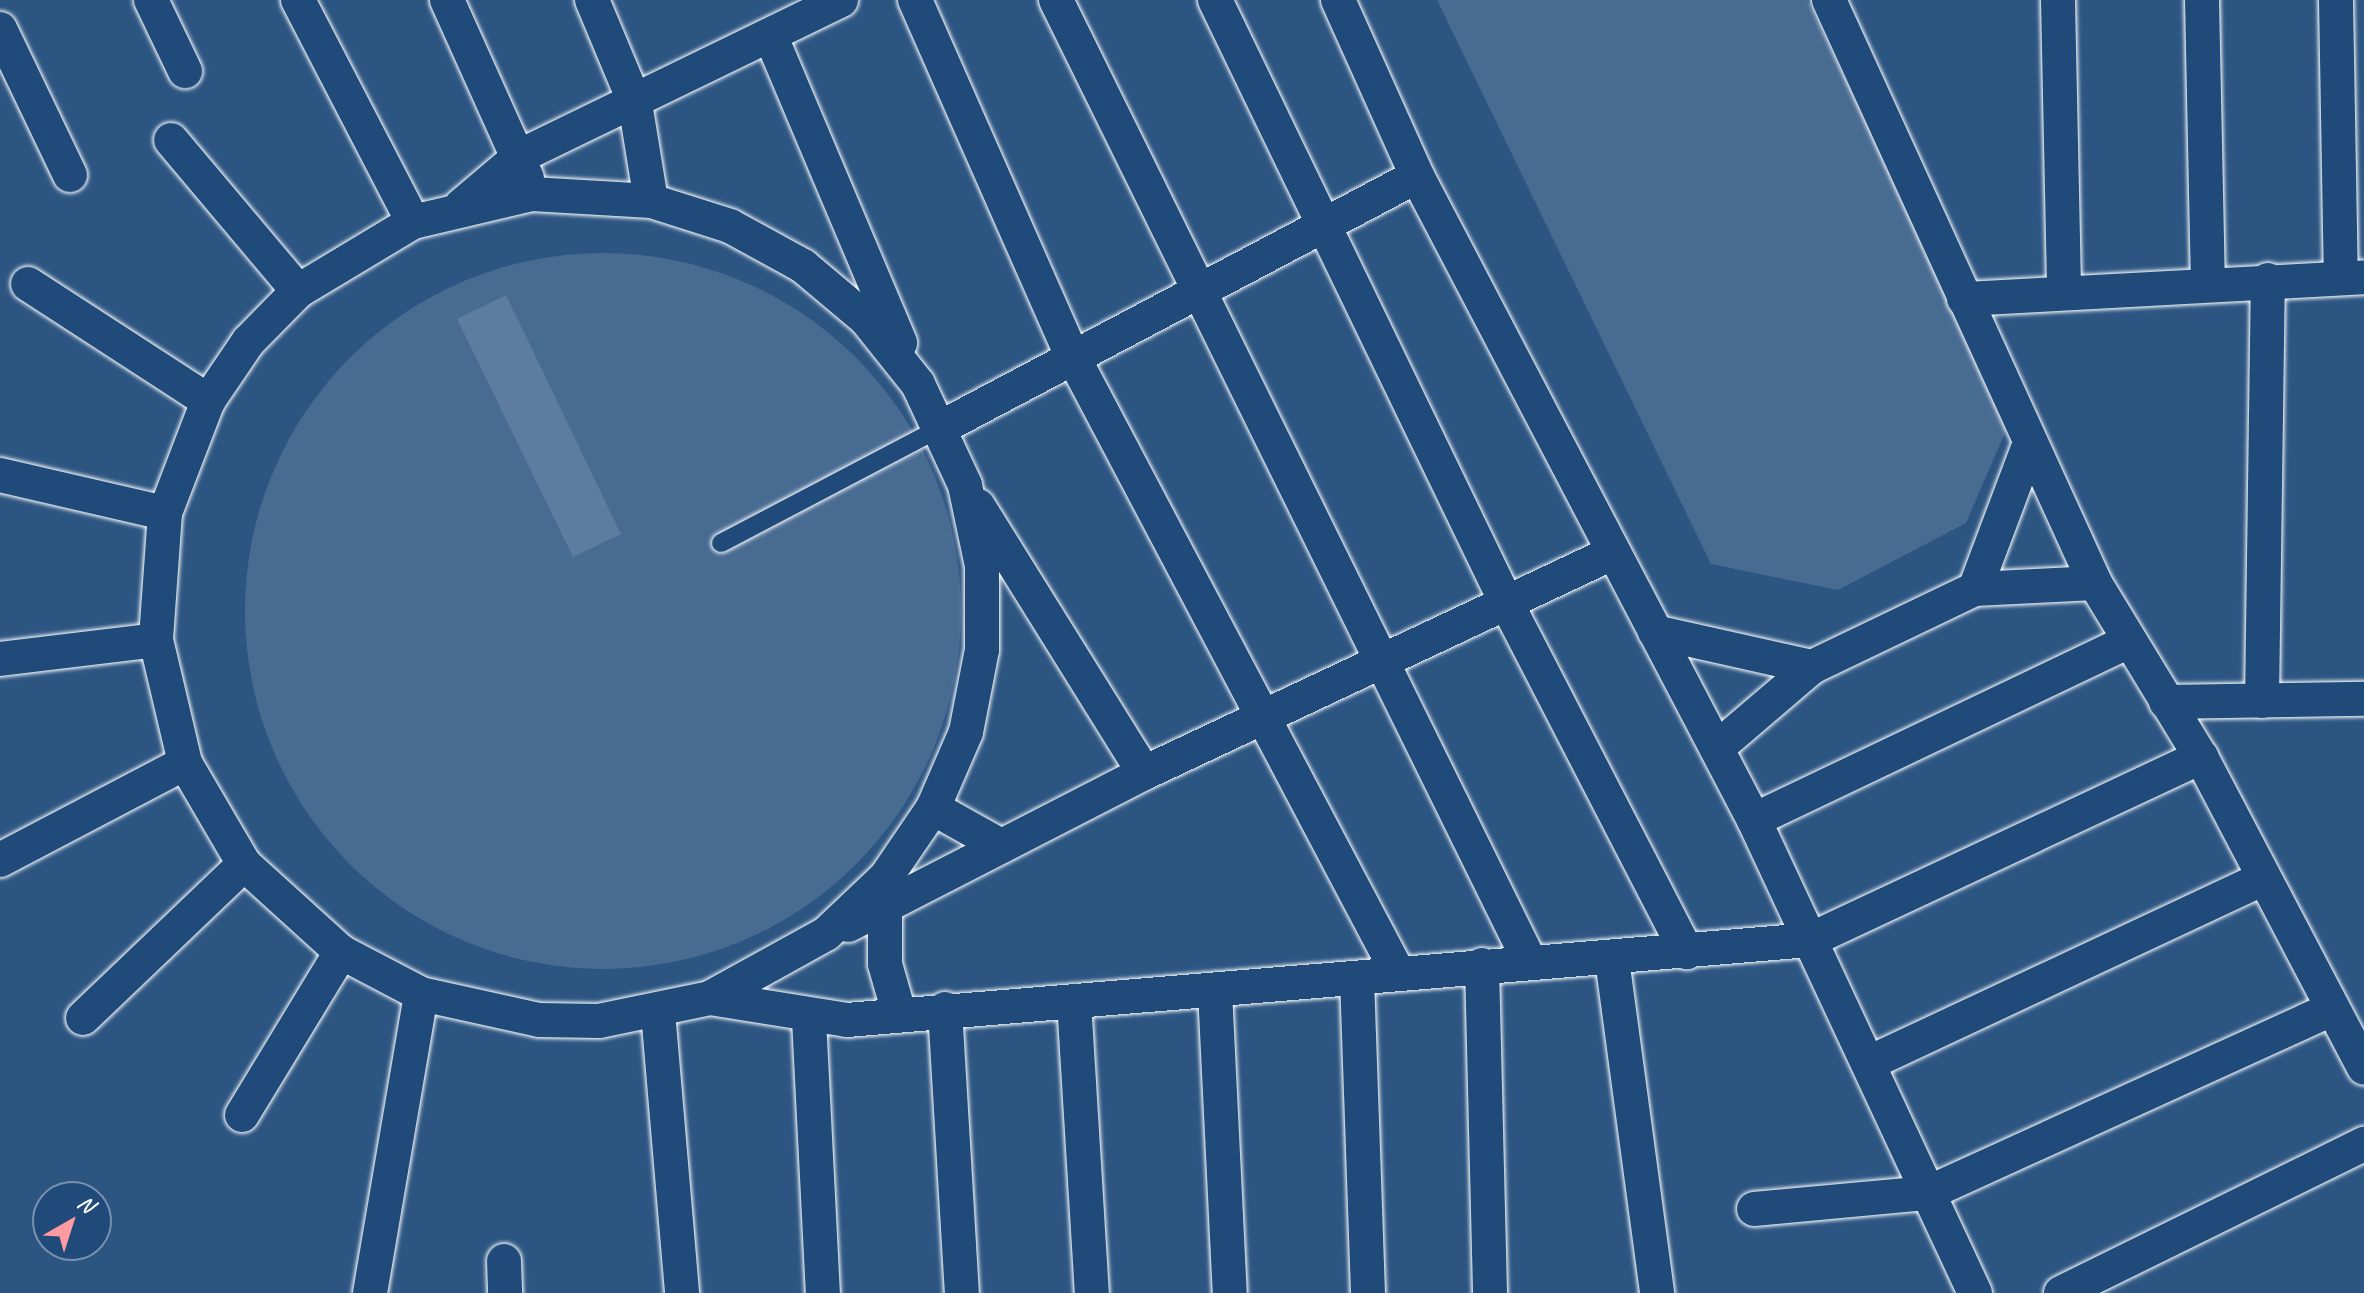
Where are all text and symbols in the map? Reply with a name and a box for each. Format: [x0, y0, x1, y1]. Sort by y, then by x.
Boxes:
north arrow [32, 1181, 112, 1261]
text: N [72, 1189, 100, 1219]

